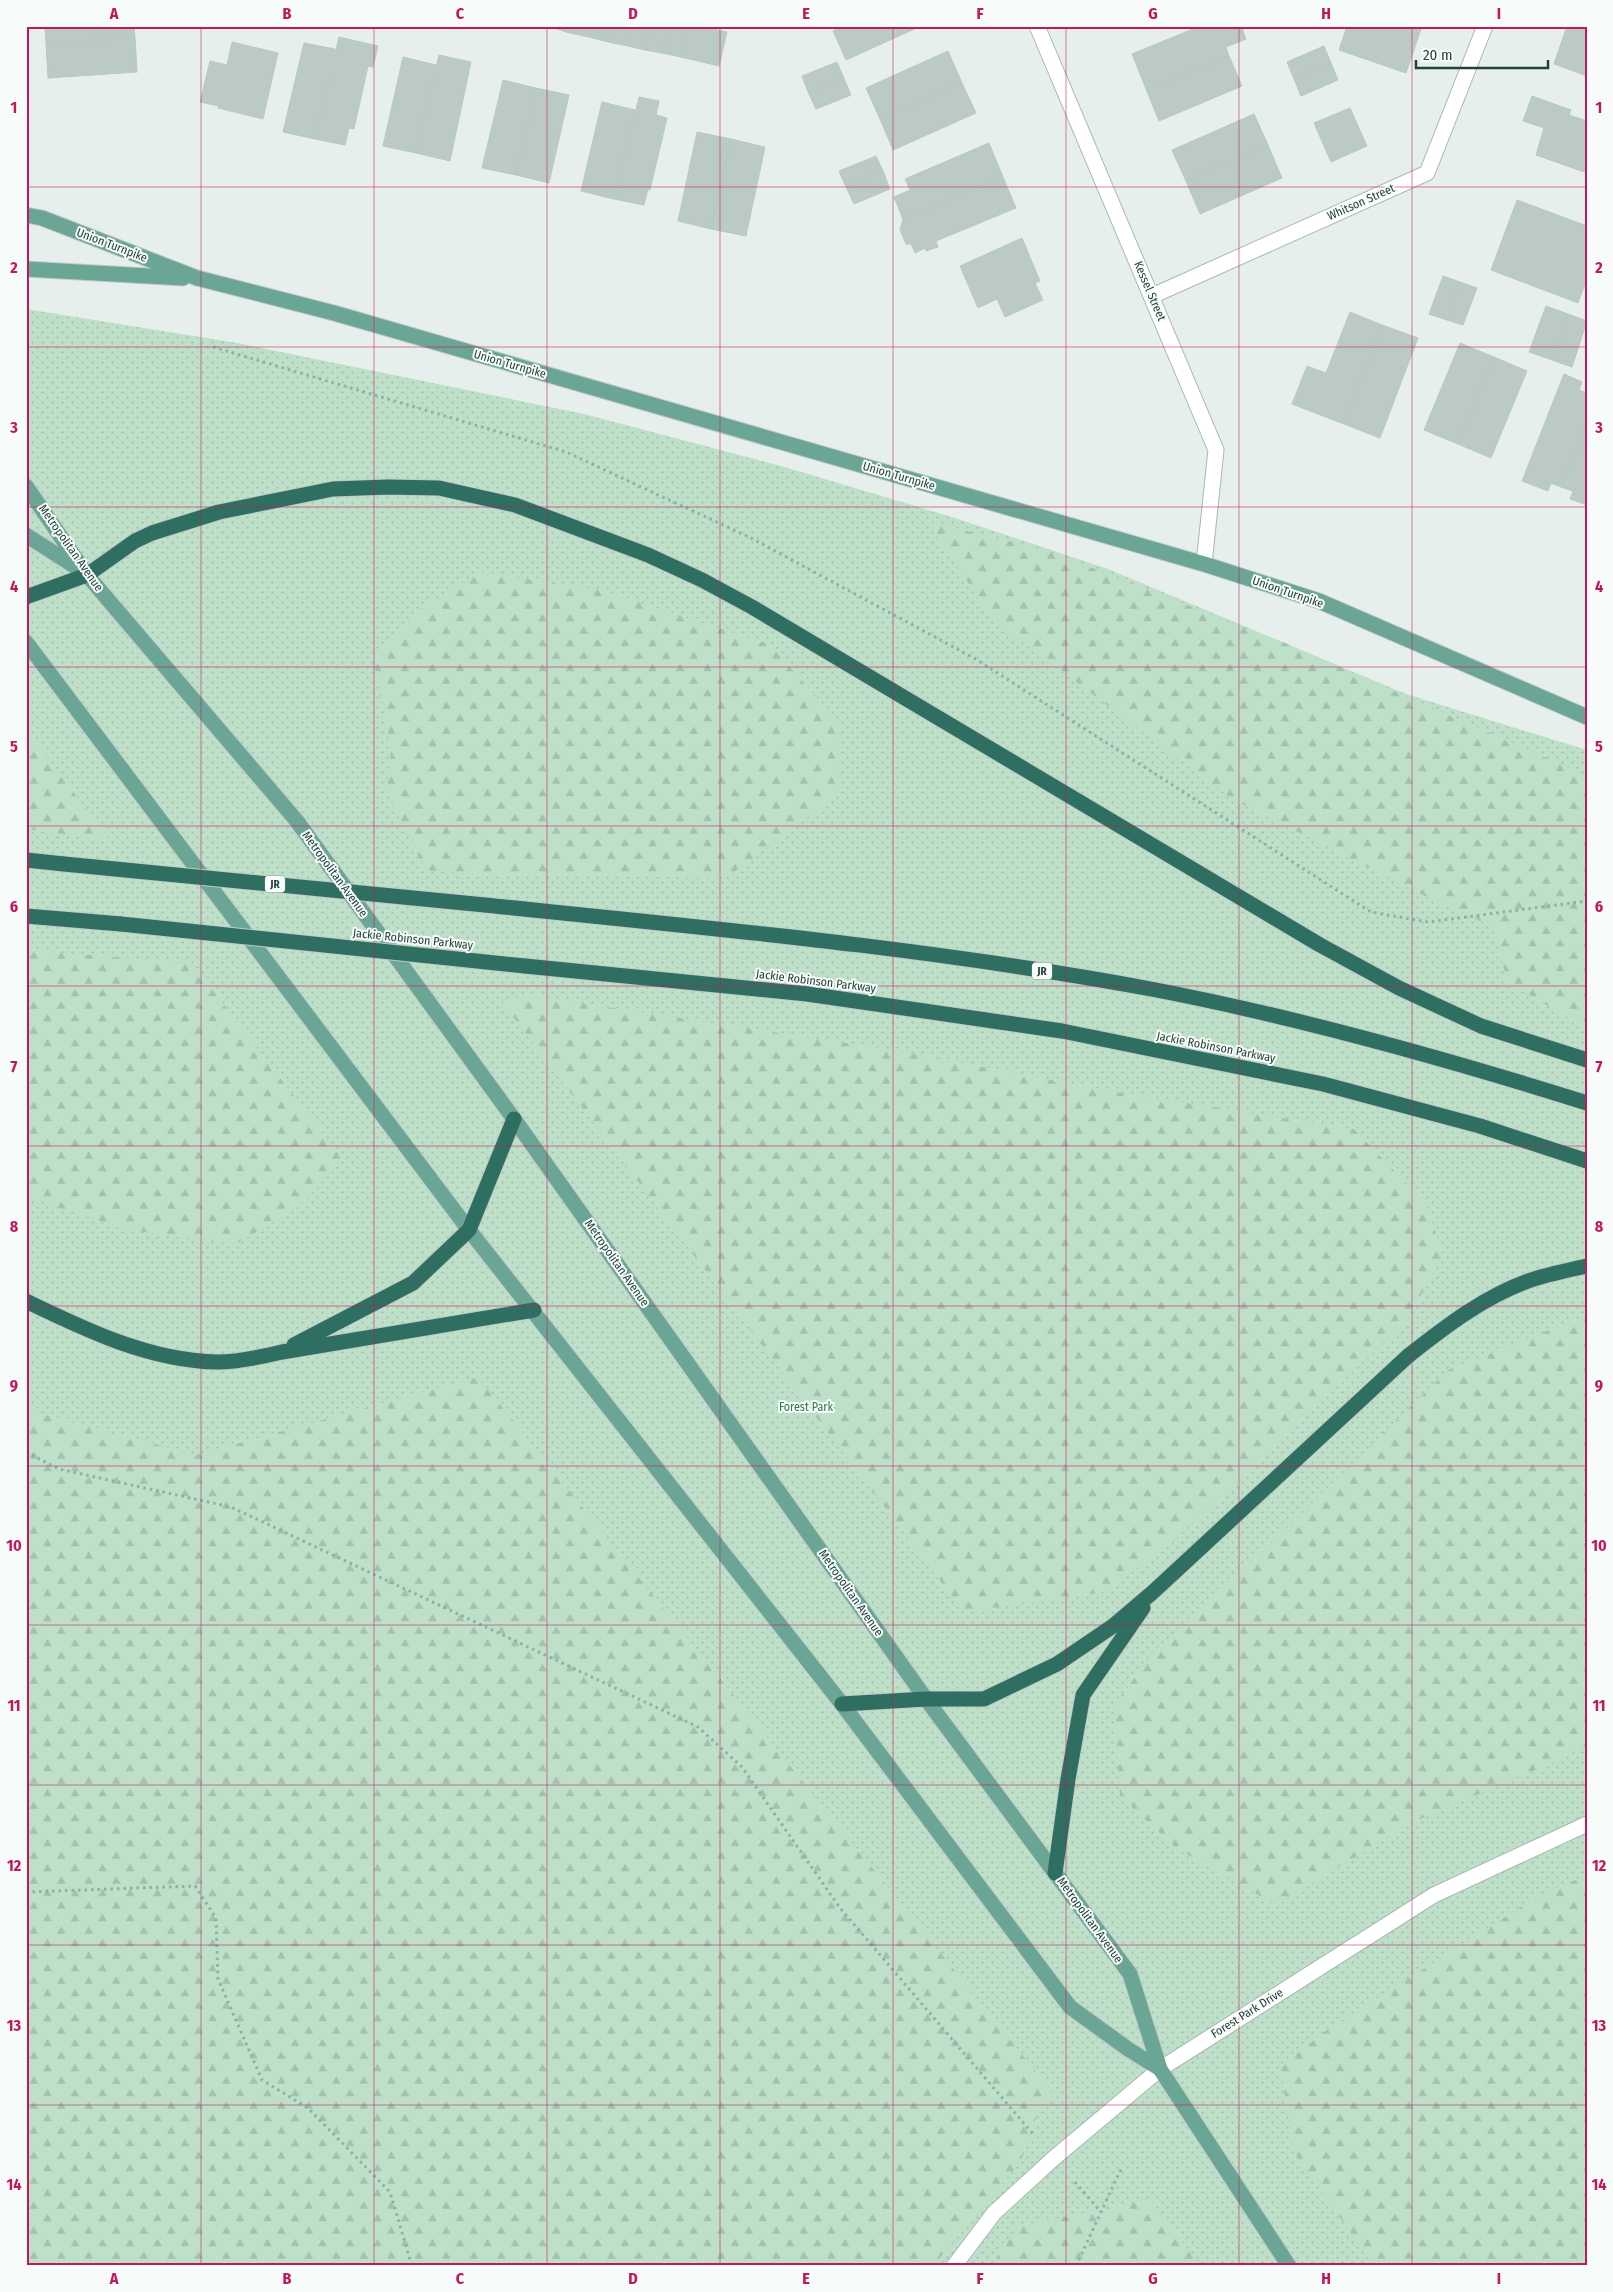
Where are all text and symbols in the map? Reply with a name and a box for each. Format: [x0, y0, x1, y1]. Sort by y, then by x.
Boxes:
text: A [109, 4, 119, 23]
text: B [283, 4, 292, 23]
text: C [456, 4, 465, 23]
text: D [628, 4, 638, 23]
text: E [802, 4, 810, 23]
text: F [976, 4, 984, 23]
text: G [1148, 4, 1158, 23]
text: H [1321, 4, 1331, 23]
text: I [1497, 4, 1501, 23]
scale bar [1416, 38, 1548, 70]
text: 20 m [1423, 46, 1453, 64]
text: 1 [11, 98, 17, 117]
text: 1 [1596, 98, 1602, 117]
street label: Whitson Street [1325, 181, 1397, 223]
street label: Union Turnpike [75, 225, 149, 265]
text: 2 [9, 258, 18, 277]
text: 2 [1594, 258, 1603, 277]
street label: Kessel Street [1131, 259, 1169, 323]
street label: Union Turnpike [472, 347, 548, 381]
text: 3 [9, 418, 18, 437]
text: 3 [1594, 418, 1603, 437]
street label: Union Turnpike [861, 459, 937, 493]
street label: Metropolitan Avenue [36, 502, 106, 594]
street label: Union Turnpike [1250, 573, 1326, 611]
text: 4 [10, 577, 18, 596]
text: 4 [1595, 577, 1603, 596]
text: 5 [10, 737, 18, 756]
text: 5 [1595, 737, 1603, 756]
street label: Metropolitan Avenue [299, 828, 371, 920]
road number: JR [265, 876, 285, 892]
text: 6 [10, 897, 18, 916]
text: 6 [1595, 897, 1603, 916]
street label: Jackie Robinson Parkway [352, 926, 474, 952]
road number: JR [1032, 962, 1052, 979]
street label: Jackie Robinson Parkway [755, 967, 877, 995]
street label: Jackie Robinson Parkway [1155, 1029, 1277, 1066]
text: 7 [11, 1057, 18, 1076]
text: 7 [1596, 1057, 1603, 1076]
text: 8 [10, 1217, 19, 1236]
street label: Metropolitan Avenue [582, 1217, 652, 1309]
text: 8 [1595, 1217, 1604, 1236]
text: 9 [10, 1376, 18, 1395]
text: 9 [1595, 1376, 1603, 1395]
park label: Forest Park [779, 1400, 833, 1414]
text: 10 [6, 1536, 22, 1555]
text: 10 [1591, 1536, 1607, 1555]
street label: Metropolitan Avenue [816, 1547, 886, 1639]
text: 11 [7, 1696, 21, 1715]
text: 11 [1592, 1696, 1606, 1715]
text: 12 [7, 1856, 22, 1875]
text: 12 [1592, 1856, 1607, 1875]
street label: Metropolitan Avenue [1054, 1874, 1126, 1966]
street label: Forest Park Drive [1208, 1985, 1286, 2041]
text: 13 [7, 2016, 22, 2035]
text: 13 [1592, 2016, 1607, 2035]
text: 14 [7, 2175, 22, 2194]
text: 14 [1592, 2175, 1607, 2194]
text: A [109, 2269, 119, 2288]
text: B [283, 2269, 292, 2288]
text: C [456, 2269, 465, 2288]
text: D [628, 2269, 638, 2288]
text: E [802, 2269, 810, 2288]
text: F [976, 2269, 984, 2288]
text: G [1148, 2269, 1158, 2288]
text: H [1321, 2269, 1331, 2288]
text: I [1497, 2269, 1501, 2288]

